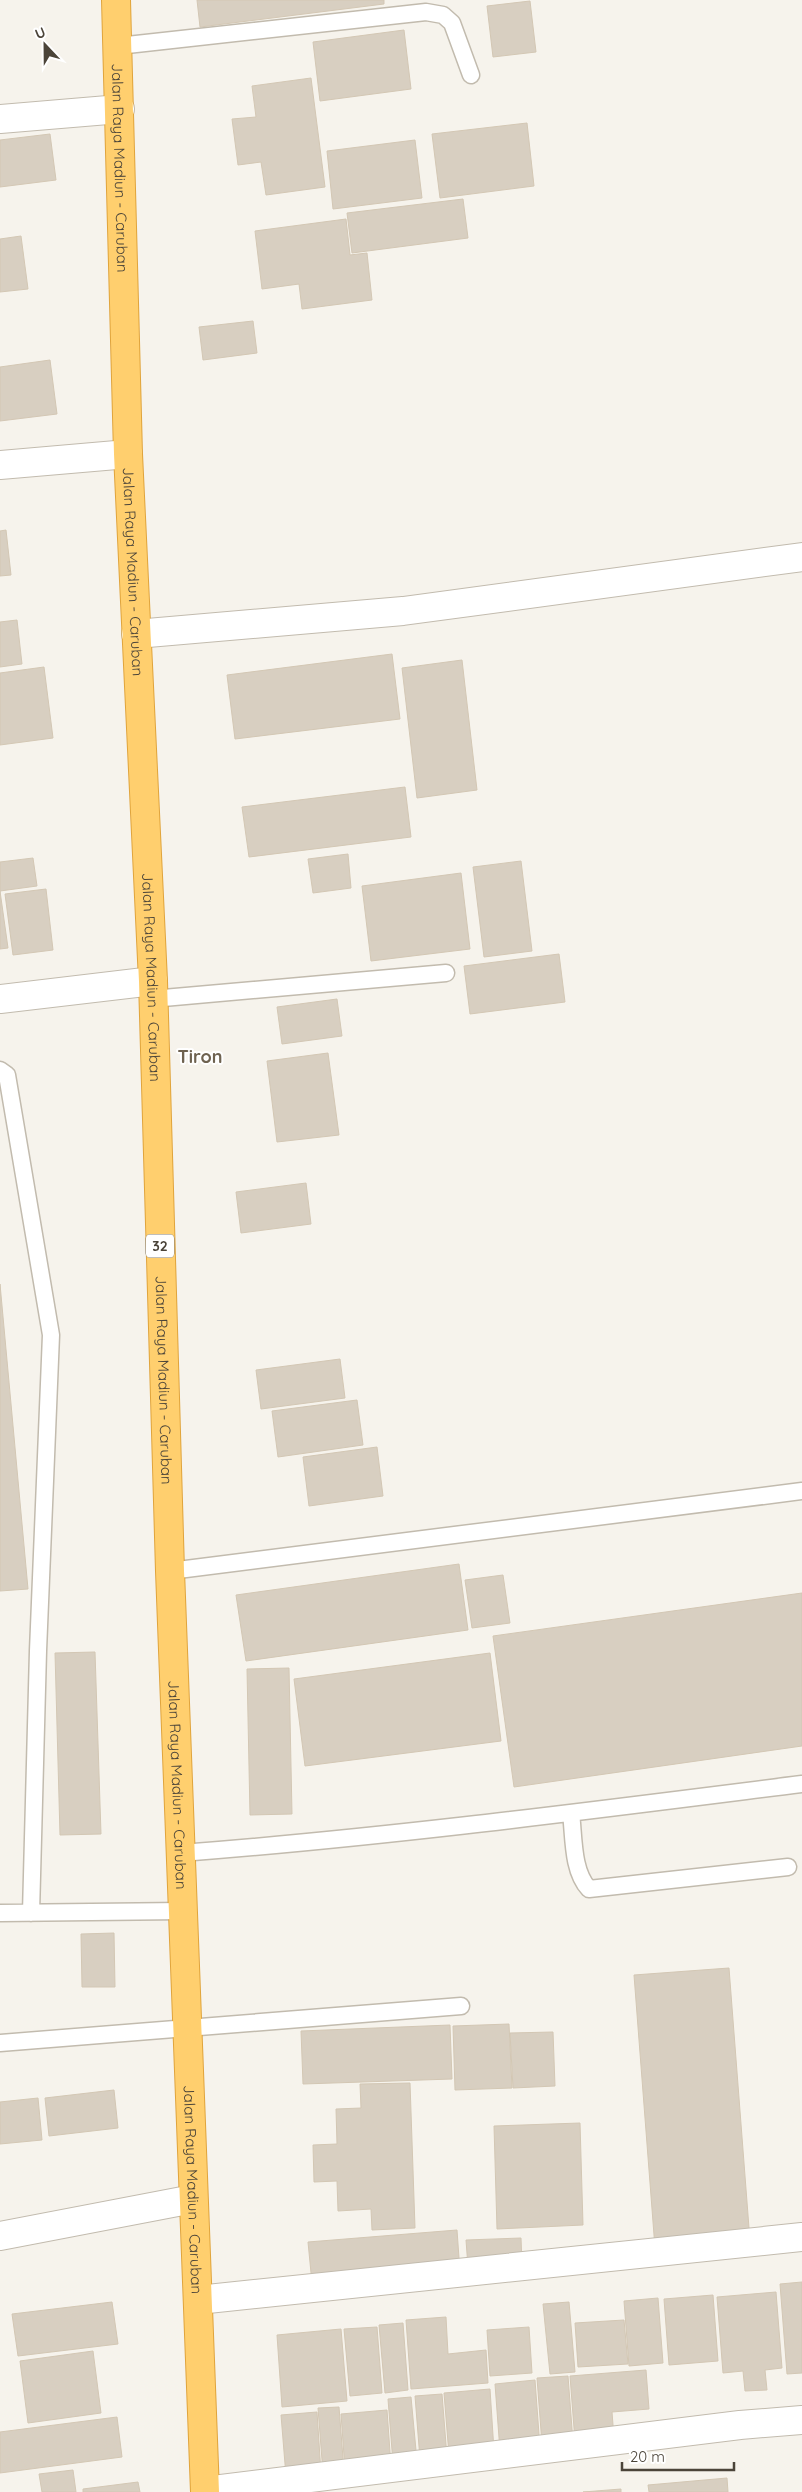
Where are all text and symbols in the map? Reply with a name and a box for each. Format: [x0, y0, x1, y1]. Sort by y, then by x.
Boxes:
north arrow [20, 20, 70, 70]
text: U [32, 23, 48, 43]
street label: Jalan Raya Madiun - Caruban [108, 63, 133, 273]
street label: Jalan Raya Madiun - Caruban [119, 467, 148, 677]
street label: Jalan Raya Madiun - Caruban [138, 872, 165, 1082]
district label: Tiron [178, 1045, 222, 1068]
road number: 32 [146, 1234, 174, 1258]
street label: Jalan Raya Madiun - Caruban [152, 1275, 177, 1485]
street label: Jalan Raya Madiun - Caruban [165, 1680, 192, 1890]
street label: Jalan Raya Madiun - Caruban [180, 2085, 207, 2294]
scale bar [622, 2440, 734, 2472]
text: 20 m [630, 2447, 665, 2466]

